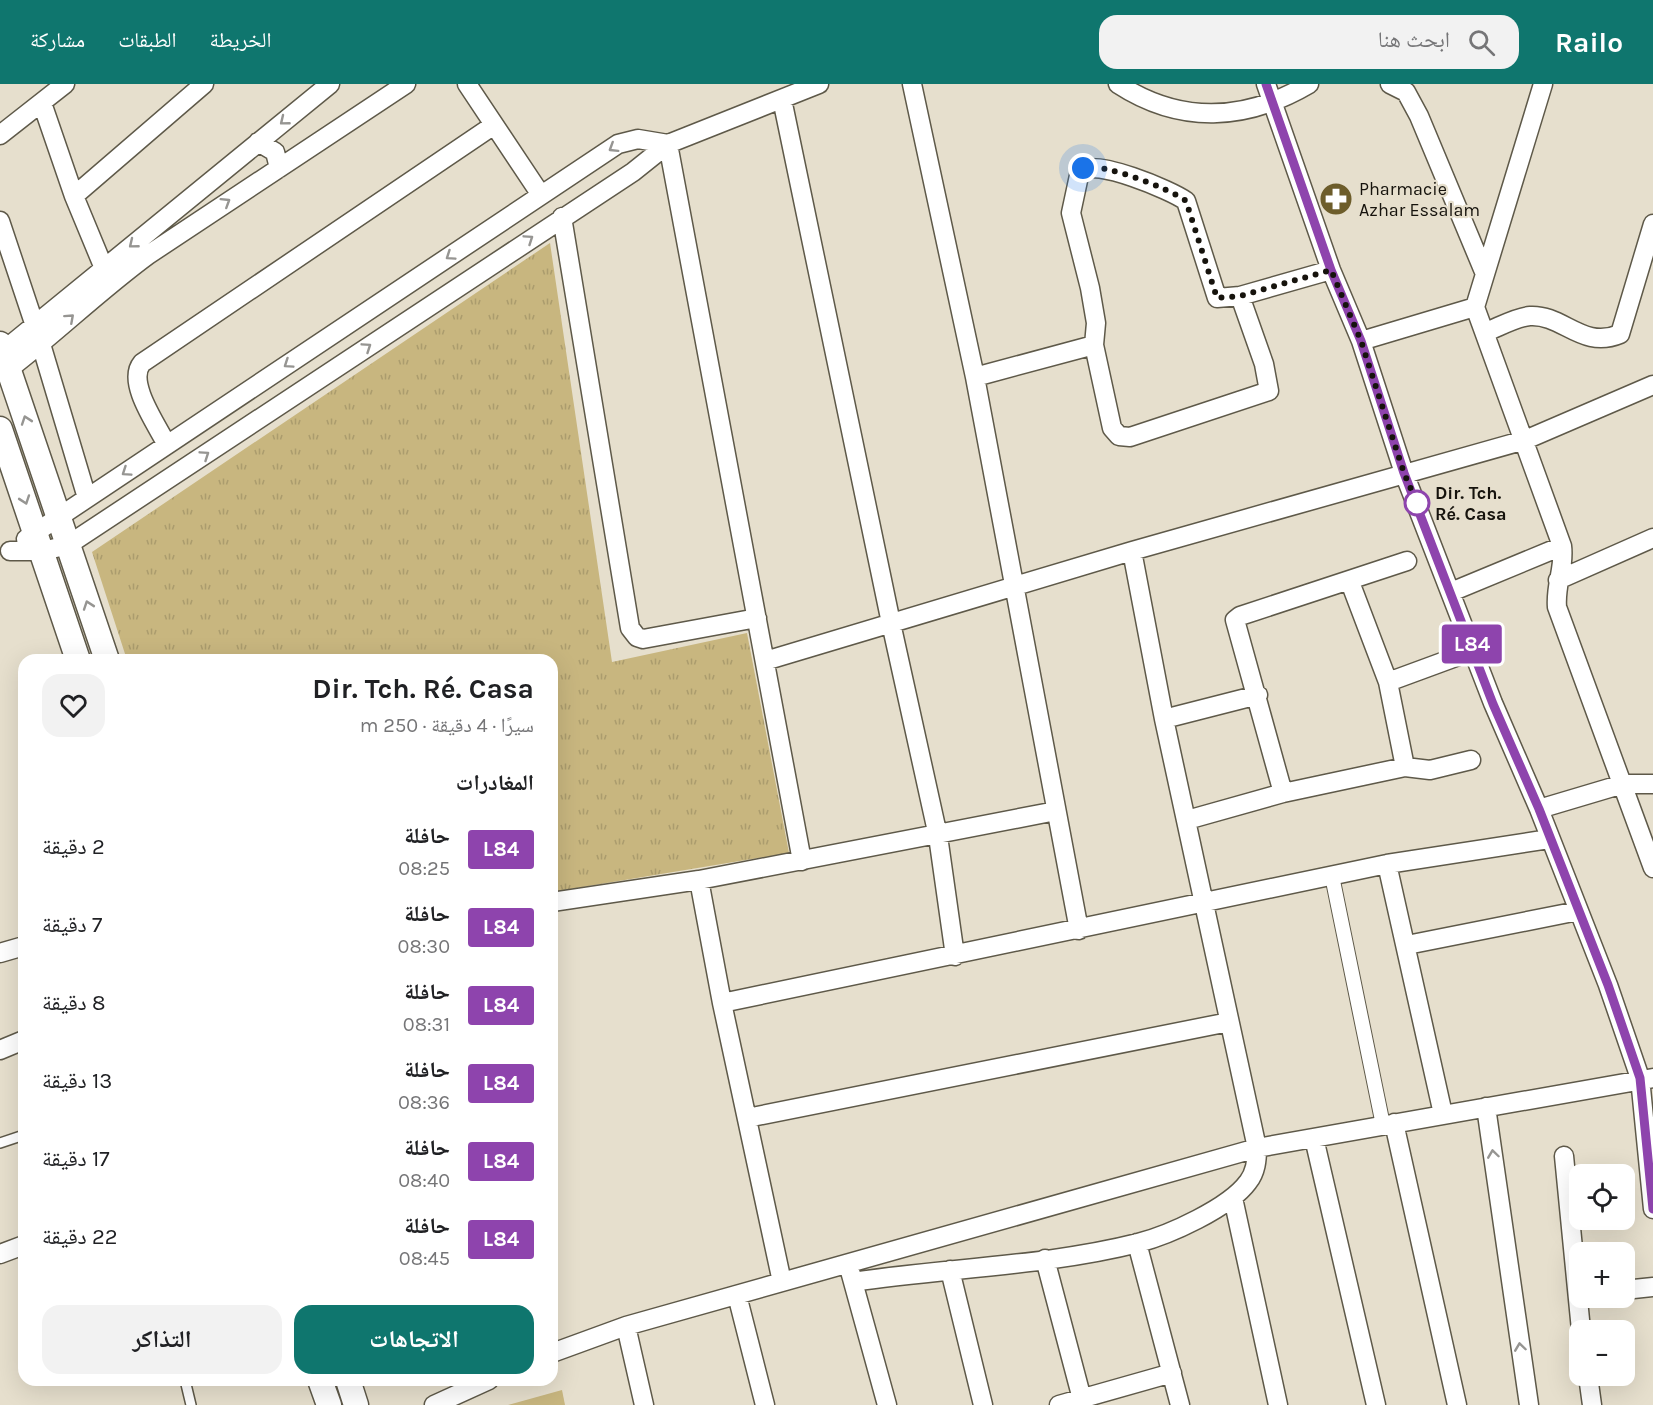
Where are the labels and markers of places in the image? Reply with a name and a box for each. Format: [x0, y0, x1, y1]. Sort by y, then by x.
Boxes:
place label: Pharmacie Azhar Essalam [1359, 178, 1480, 221]
pharmacy icon: Pharmacie Azhar Essalam [1318, 181, 1354, 217]
place label: Dir. Tch. Ré. Casa [1435, 482, 1507, 525]
marker: Dir. Tch. Ré. Casa [1404, 490, 1430, 516]

